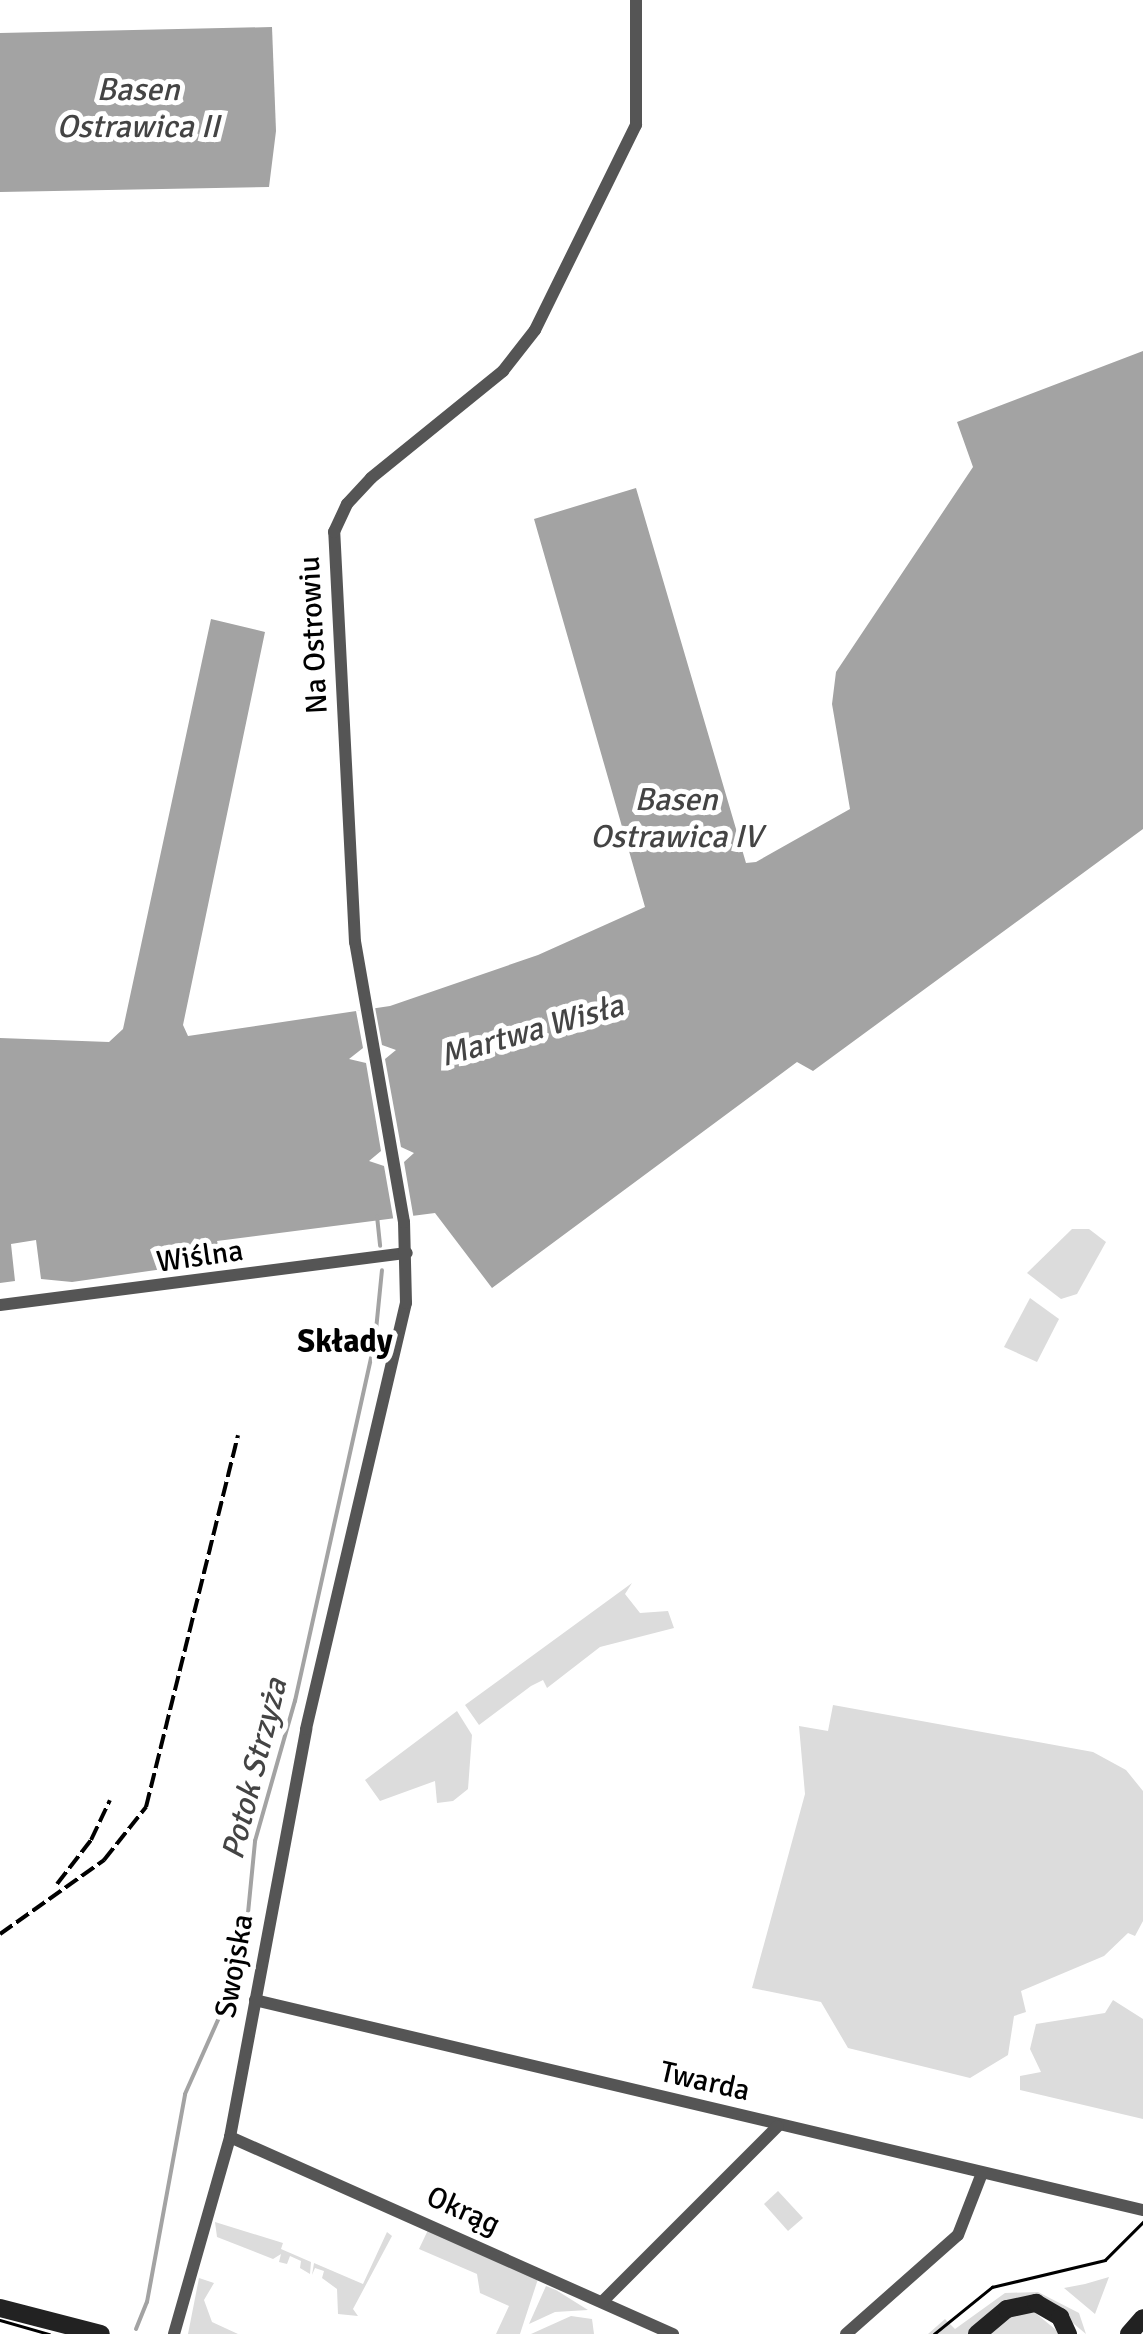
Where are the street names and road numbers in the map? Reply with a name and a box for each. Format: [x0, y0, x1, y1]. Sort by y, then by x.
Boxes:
street label: Na Ostrowiu [292, 555, 336, 715]
street label: Wiślna [154, 1233, 246, 1281]
street label: Swojska [208, 1911, 262, 2021]
street label: Twarda [657, 2054, 753, 2110]
street label: Okrąg [421, 2179, 505, 2243]

